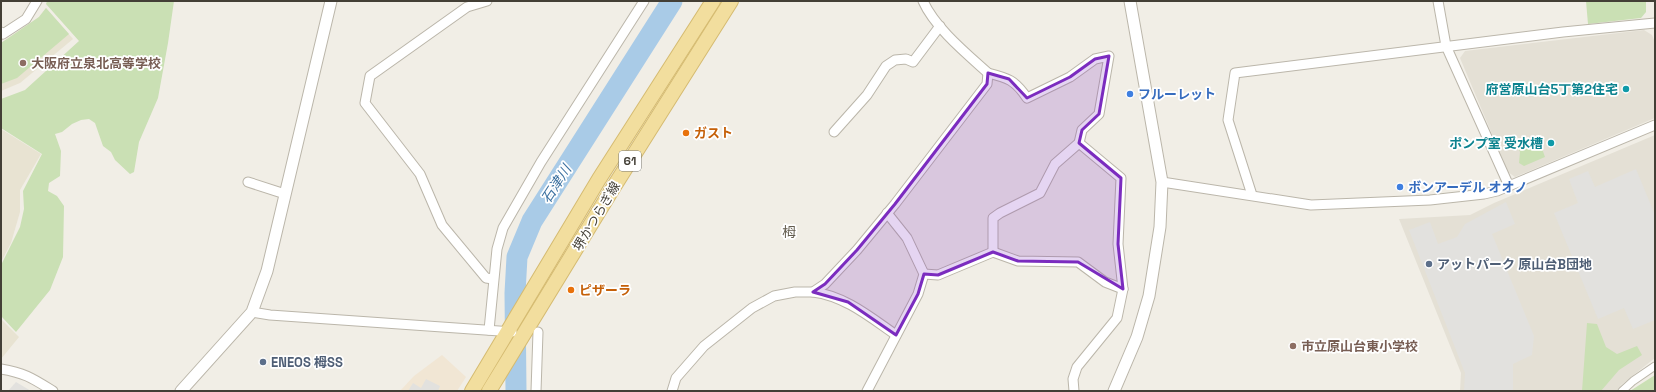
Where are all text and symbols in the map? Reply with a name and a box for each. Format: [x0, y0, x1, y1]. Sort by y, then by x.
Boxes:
place label: 大阪府立泉北高等学校 [31, 55, 161, 72]
marker: 大阪府立泉北高等学校 [18, 58, 28, 68]
place label: 府営原山台5丁第2住宅 [1485, 81, 1618, 98]
marker: 府営原山台5丁第2住宅 [1621, 84, 1631, 94]
place label: フルーレット [1138, 86, 1216, 103]
marker: フルーレット [1125, 89, 1135, 99]
place label: ガスト [694, 125, 733, 142]
marker: ガスト [681, 128, 691, 138]
place label: ポンプ室 受水槽 [1449, 135, 1543, 152]
marker: ポンプ室 受水槽 [1546, 138, 1556, 148]
road number: 61 [619, 151, 641, 171]
water label: 石津川 [537, 160, 576, 207]
street label: 堺かつらぎ線 [569, 178, 624, 254]
place label: ボンアーデル オオノ [1408, 179, 1528, 196]
marker: ボンアーデル オオノ [1395, 182, 1405, 192]
district label: 栂 [782, 223, 796, 241]
place label: アットパーク 原山台B団地 [1437, 256, 1592, 273]
marker: アットパーク 原山台B団地 [1424, 259, 1434, 269]
place label: ピザーラ [579, 282, 631, 299]
marker: ピザーラ [566, 285, 576, 295]
place label: 市立原山台東小学校 [1301, 338, 1418, 355]
marker: 市立原山台東小学校 [1288, 341, 1298, 351]
place label: ENEOS 栂SS [271, 354, 343, 371]
marker: ENEOS 栂SS [258, 357, 268, 367]

